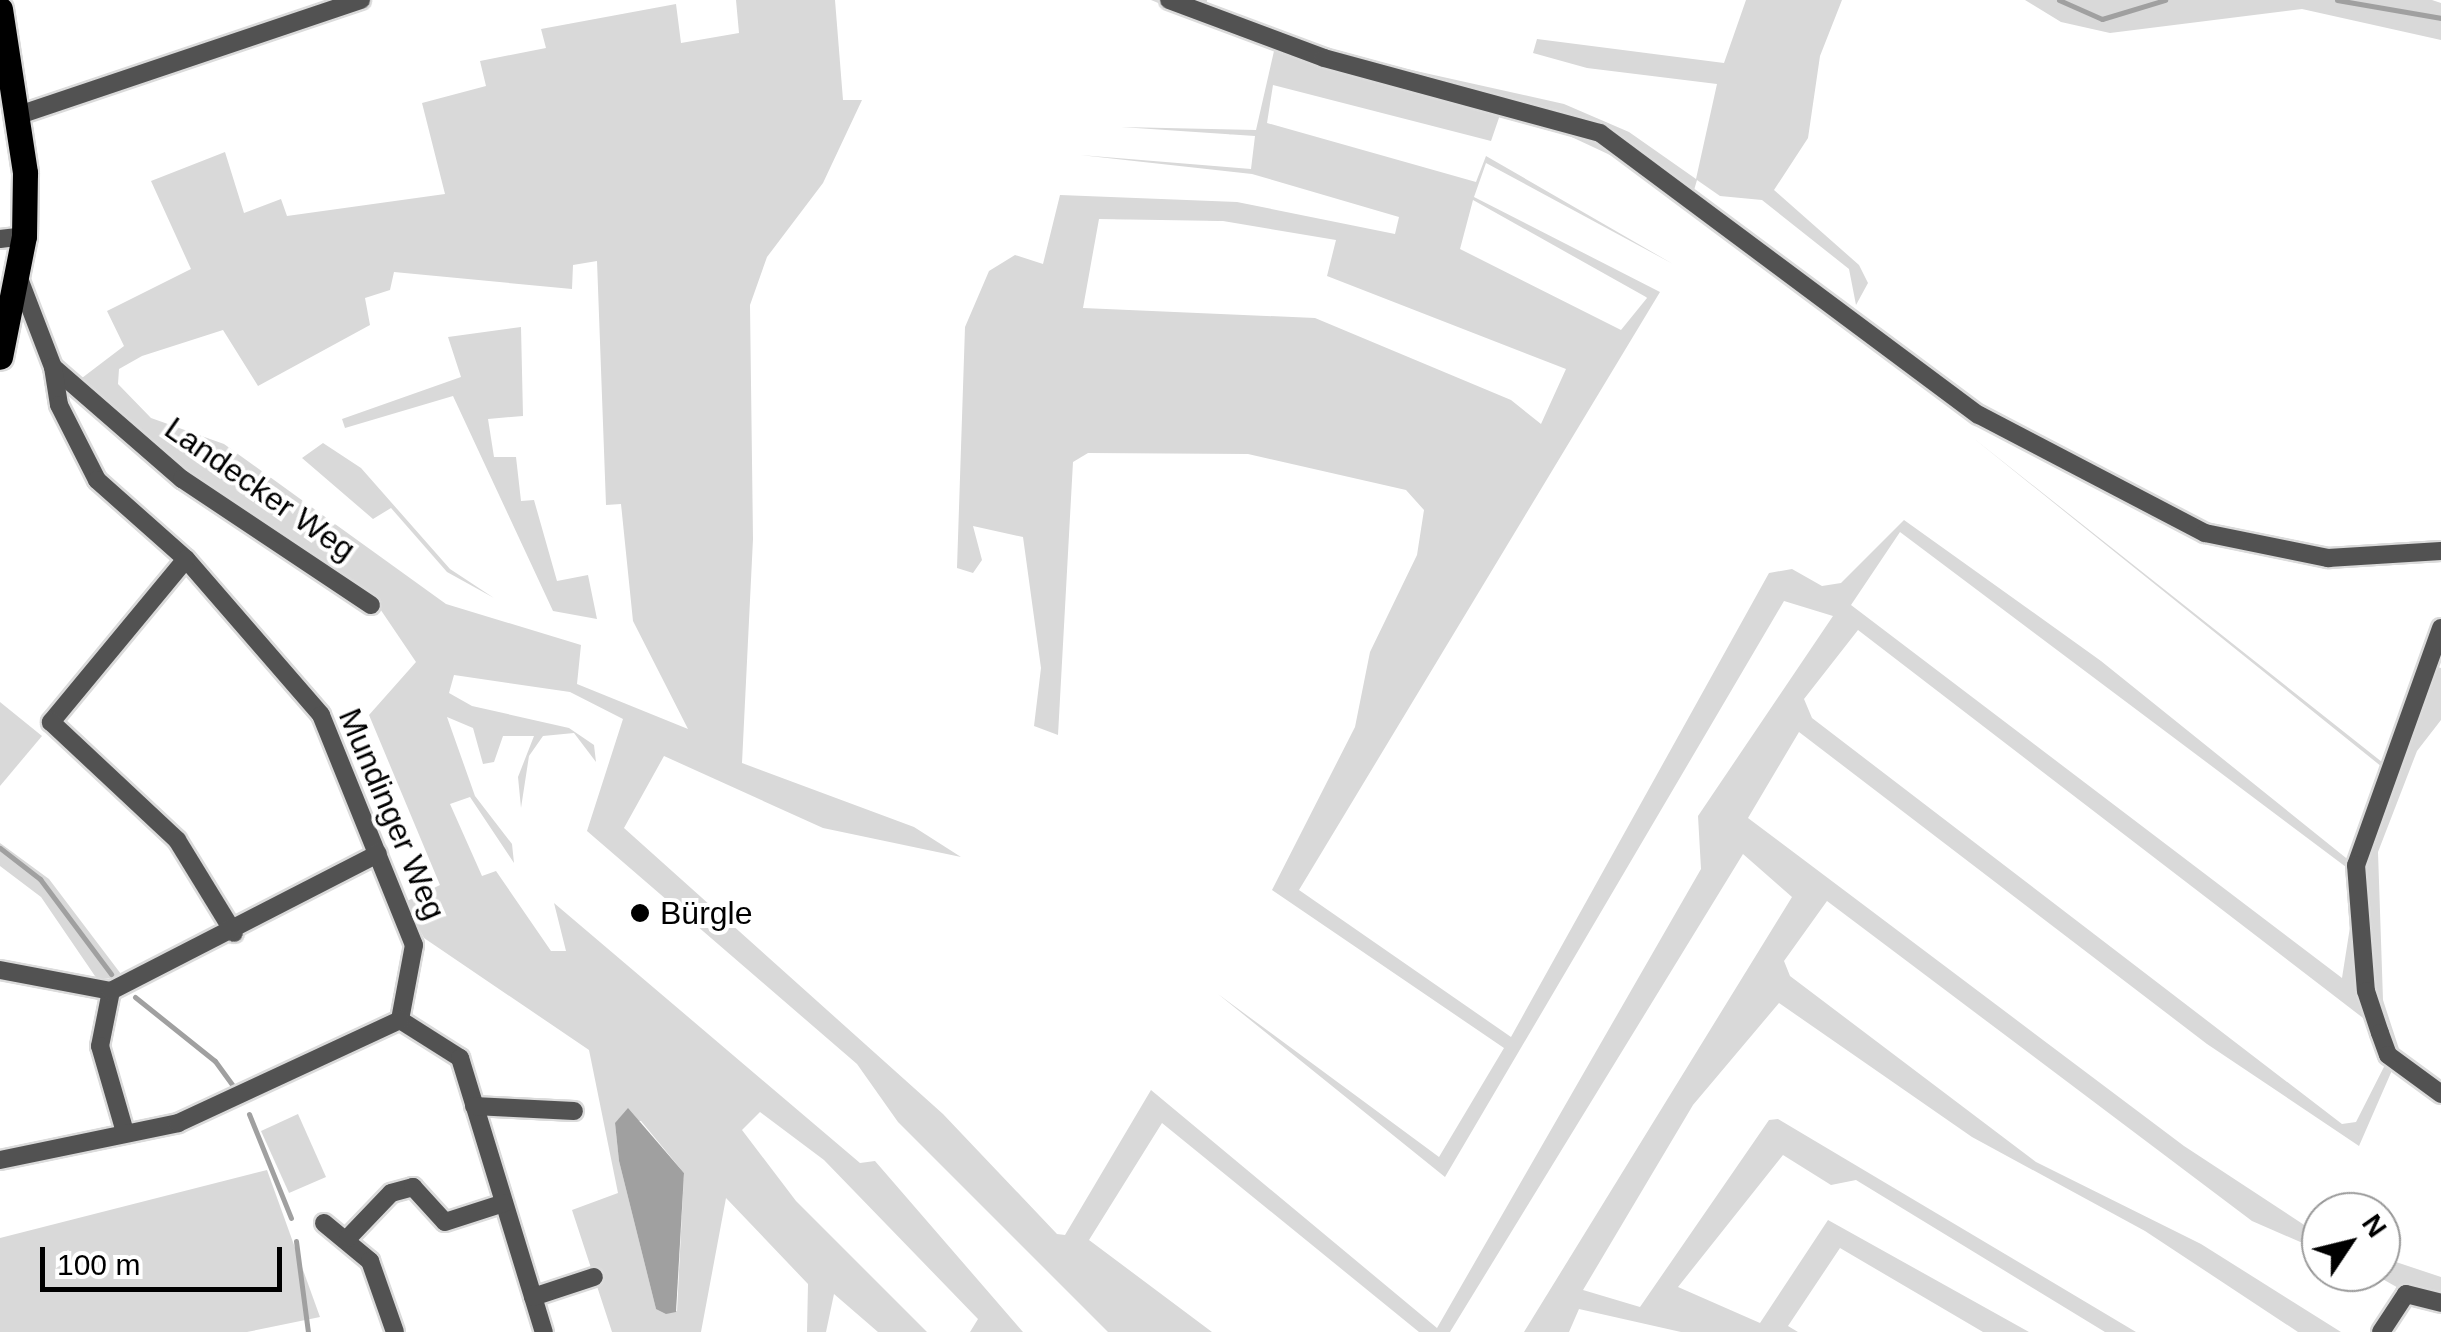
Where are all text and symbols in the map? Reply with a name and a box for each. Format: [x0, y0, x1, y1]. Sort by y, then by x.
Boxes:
street label: Landecker Weg [157, 409, 363, 569]
street label: Mundinger Weg [330, 703, 454, 925]
place label: Bürgle [660, 894, 752, 932]
marker: Bürgle [629, 902, 651, 924]
north arrow [2301, 1192, 2401, 1292]
text: N [2356, 1208, 2393, 1243]
scale bar [45, 1227, 288, 1289]
text: 100 m [57, 1248, 140, 1281]

